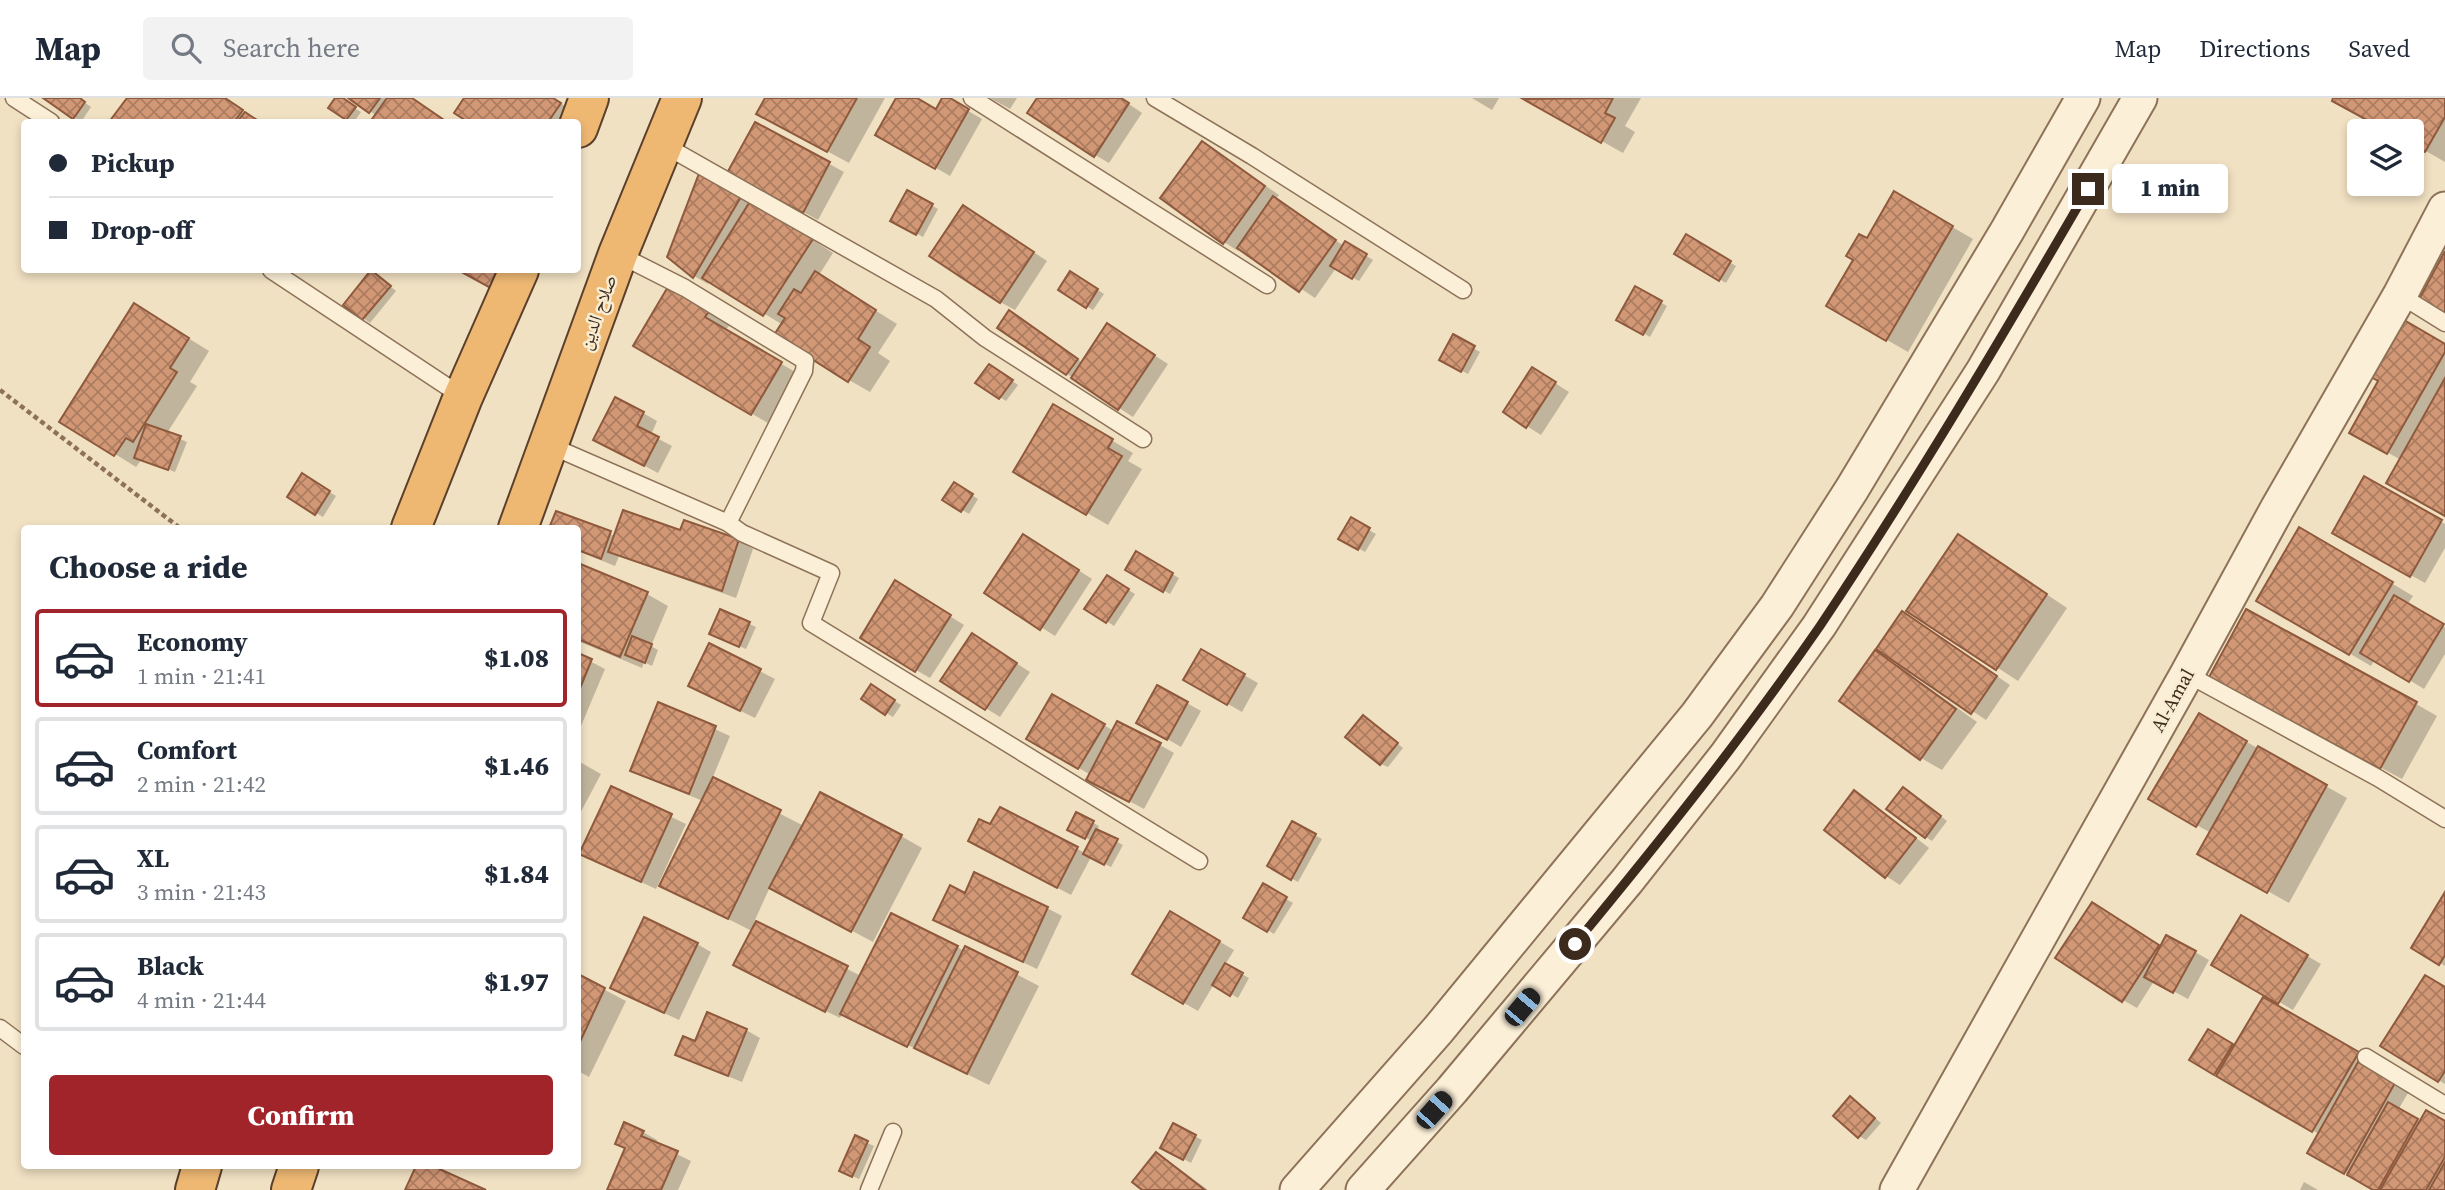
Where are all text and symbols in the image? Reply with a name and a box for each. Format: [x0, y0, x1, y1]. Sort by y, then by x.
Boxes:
search box [143, 17, 633, 80]
text: Map [35, 26, 101, 71]
icon: search [167, 29, 205, 67]
text: Search here [223, 30, 360, 66]
text: Map [2114, 32, 2161, 65]
text: Directions [2199, 32, 2310, 65]
text: Saved [2348, 32, 2410, 65]
map controls [2347, 119, 2424, 196]
button: layers [2347, 119, 2424, 196]
text: Pickup [91, 145, 175, 181]
callout: 1 min [2112, 164, 2228, 214]
text: 1 min [2140, 172, 2200, 204]
route end [2072, 173, 2104, 205]
text: Drop-off [91, 212, 193, 248]
street label: صلاح الدين [571, 271, 623, 353]
text: Choose a ride [49, 545, 248, 589]
text: Economy [137, 624, 248, 660]
icon: car [53, 627, 116, 690]
text: $1.08 [484, 640, 549, 676]
text: 1 min · 21:41 [137, 660, 266, 692]
street label: Al-Amal [2144, 663, 2200, 736]
text: Comfort [137, 732, 237, 768]
icon: car [53, 735, 116, 798]
text: $1.46 [484, 748, 549, 784]
text: 2 min · 21:42 [137, 768, 266, 800]
text: XL [137, 840, 169, 876]
icon: car [53, 843, 116, 906]
text: $1.84 [484, 856, 549, 892]
text: 3 min · 21:43 [137, 876, 266, 908]
route start [1559, 928, 1591, 960]
text: Black [137, 948, 204, 984]
icon: car [53, 951, 116, 1014]
text: $1.97 [484, 964, 549, 1000]
text: 4 min · 21:44 [137, 984, 266, 1016]
car [1501, 984, 1544, 1030]
button: Confirm [49, 1075, 553, 1155]
car [1413, 1087, 1456, 1133]

